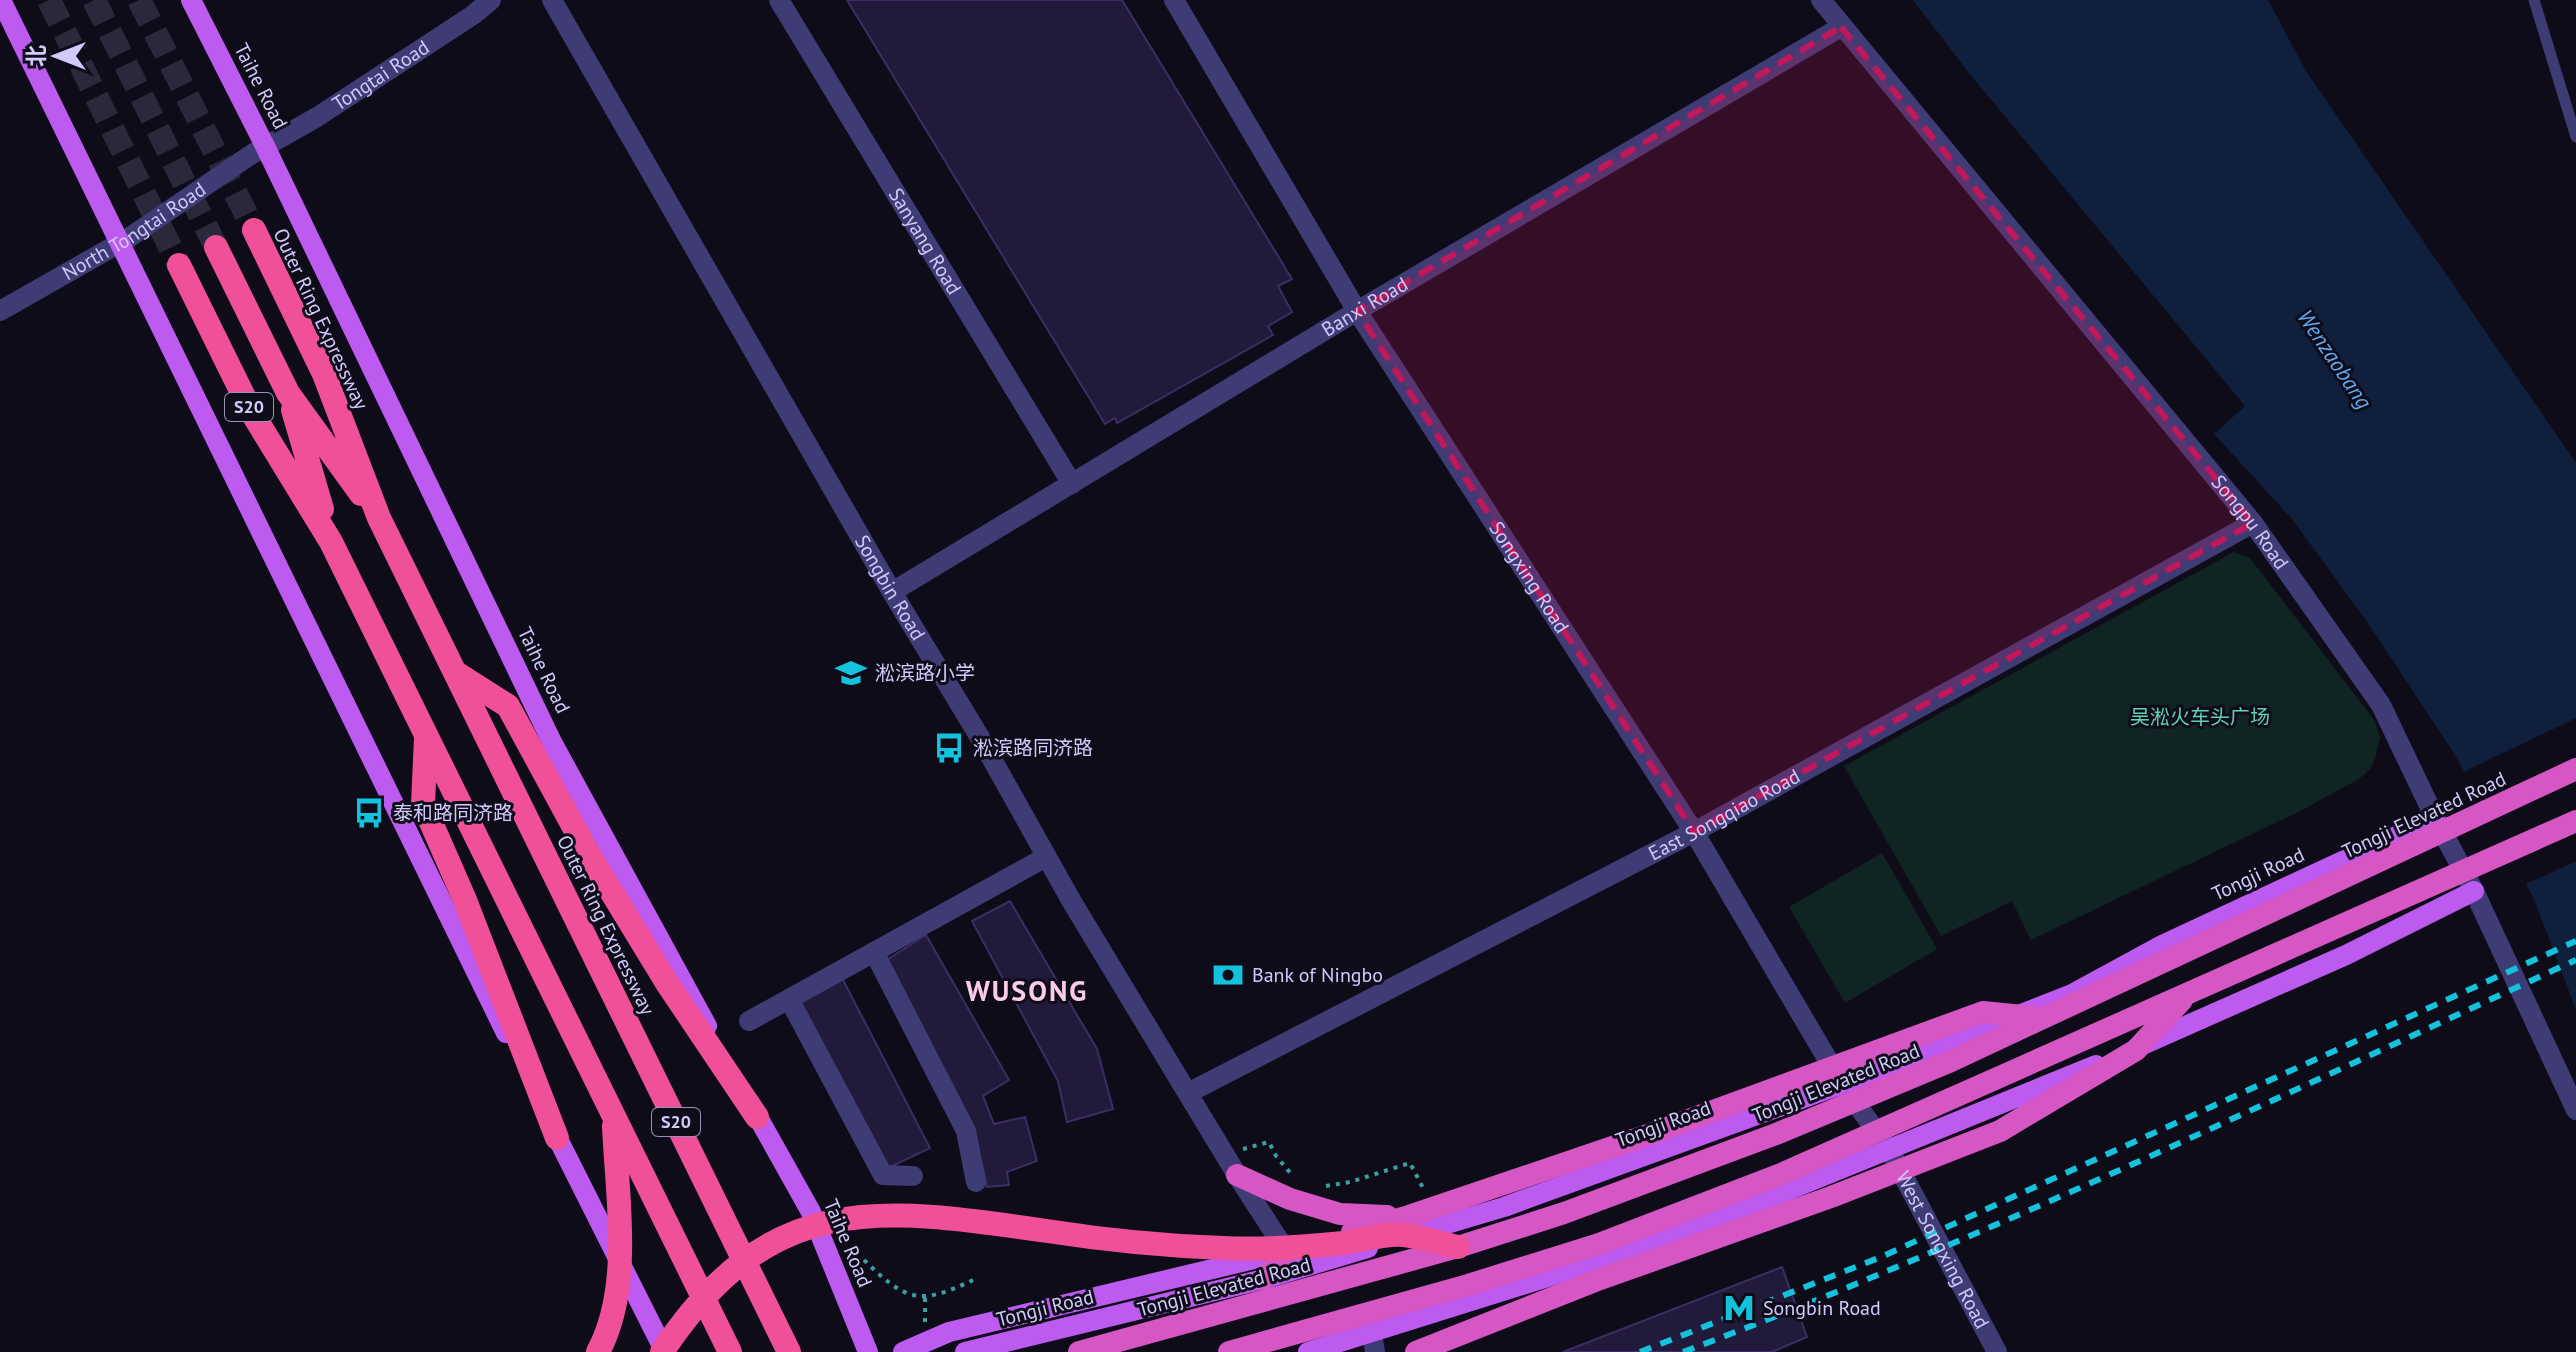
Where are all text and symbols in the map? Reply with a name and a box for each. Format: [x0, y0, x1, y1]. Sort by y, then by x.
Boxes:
north arrow [16, 16, 96, 96]
street label: Tongtai Road [327, 34, 434, 117]
street label: Taihe Road [228, 39, 294, 133]
text: 北 [22, 45, 50, 67]
street label: North Tongtai Road [58, 176, 211, 286]
street label: Sanyang Road [883, 183, 967, 299]
street label: Outer Ring Expressway [268, 224, 375, 414]
street label: Banxi Road [1317, 271, 1412, 342]
water label: Wenzaobang [2292, 304, 2378, 414]
road number: S20 [225, 393, 273, 421]
street label: Songpu Road [2206, 470, 2295, 575]
street label: Songxing Road [1484, 516, 1575, 638]
street label: Songbin Road [849, 530, 931, 645]
street label: Taihe Road [512, 622, 576, 718]
school or university icon: 淞滨路小学 [834, 656, 868, 690]
place label: 淞滨路小学 [875, 660, 975, 686]
park label: 吴淞火车头广场 [2130, 704, 2270, 730]
bus stop icon: 淞滨路同济路 [932, 731, 966, 765]
place label: 淞滨路同济路 [973, 735, 1093, 761]
street label: East Songqiao Road [1644, 763, 1804, 866]
street label: Tongji Elevated Road [2338, 766, 2510, 864]
bus stop icon: 泰和路同济路 [352, 796, 386, 830]
place label: 泰和路同济路 [393, 800, 513, 826]
street label: Outer Ring Expressway [551, 831, 661, 1020]
street label: Tongji Road [2207, 841, 2309, 907]
bank icon: Bank of Ningbo [1211, 958, 1245, 992]
place label: Bank of Ningbo [1252, 962, 1383, 988]
district label: WUSONG [966, 972, 1088, 1009]
street label: Tongji Elevated Road [1749, 1038, 1923, 1128]
street label: Tongji Road [1612, 1095, 1714, 1153]
road number: S20 [652, 1108, 700, 1136]
street label: West Songxing Road [1890, 1167, 1995, 1333]
street label: Taihe Road [818, 1195, 878, 1291]
street label: Tongji Elevated Road [1135, 1251, 1313, 1323]
street label: Tongji Road [994, 1283, 1096, 1333]
metro station icon: Songbin Road [1722, 1291, 1756, 1325]
place label: Songbin Road [1763, 1295, 1881, 1321]

